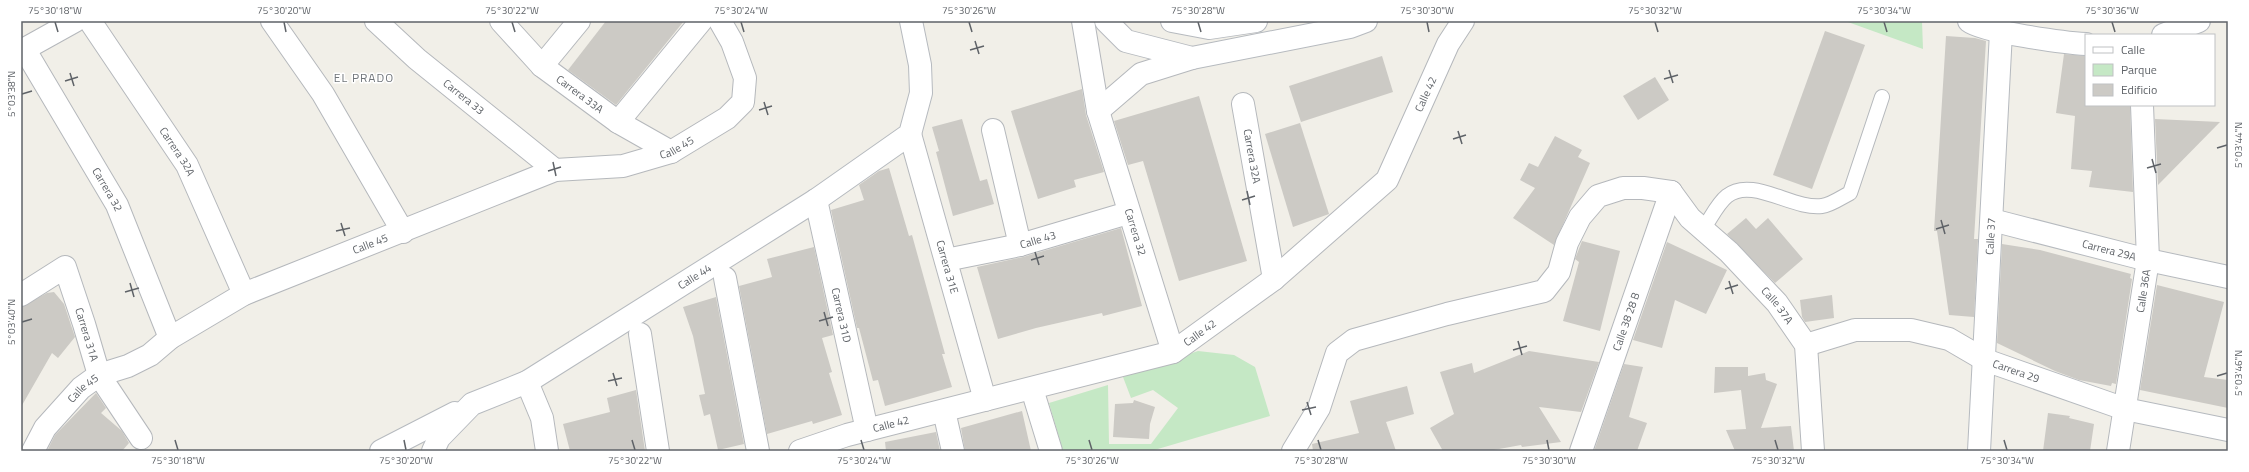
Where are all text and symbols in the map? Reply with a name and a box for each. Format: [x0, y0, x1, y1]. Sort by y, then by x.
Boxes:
text: 75°30'18"W [28, 3, 82, 18]
text: 75°30'20"W [257, 3, 311, 18]
text: 75°30'22"W [485, 3, 539, 18]
text: 75°30'24"W [714, 3, 768, 18]
text: 75°30'26"W [942, 3, 996, 18]
text: 75°30'28"W [1171, 3, 1225, 18]
text: 75°30'30"W [1400, 3, 1454, 18]
text: 75°30'32"W [1628, 3, 1682, 18]
text: 75°30'34"W [1857, 3, 1911, 18]
text: 75°30'36"W [2085, 3, 2139, 18]
legend [2085, 34, 2215, 106]
text: Calle [2121, 40, 2145, 59]
text: Parque [2121, 60, 2157, 79]
district label: EL PRADO [334, 68, 394, 87]
text: 5°03'38"N [4, 71, 19, 117]
street label: Carrera 33A [553, 71, 607, 117]
street label: Calle 42 [1411, 74, 1440, 114]
street label: Carrera 33 [440, 75, 488, 118]
text: Edificio [2121, 80, 2157, 99]
text: 5°03'44"N [2231, 122, 2246, 168]
street label: Carrera 32A [156, 124, 199, 179]
street label: Carrera 32A [1240, 128, 1265, 185]
street label: Calle 45 [658, 132, 697, 163]
street label: Carrera 32 [88, 164, 127, 214]
street label: Carrera 32 [1121, 206, 1151, 258]
street label: Calle 37 [1981, 217, 1999, 255]
street label: Calle 43 [1018, 227, 1058, 253]
street label: Calle 45 [350, 229, 390, 258]
street label: Carrera 29A [2080, 235, 2138, 265]
street label: Carrera 31E [932, 238, 963, 295]
street label: Calle 44 [675, 260, 714, 293]
street label: Calle 36A [2132, 268, 2154, 314]
street label: Calle 37A [1758, 283, 1797, 327]
street label: Carrera 31D [828, 286, 855, 344]
street label: Calle 38 28 B [1608, 290, 1644, 353]
text: 5°03'40"N [4, 299, 19, 345]
street label: Carrera 31A [71, 305, 103, 363]
street label: Calle 42 [1180, 315, 1219, 350]
text: 5°03'46"N [2231, 350, 2246, 396]
street label: Carrera 29 [1991, 355, 2042, 386]
street label: Calle 45 [64, 370, 102, 406]
street label: Calle 42 [871, 412, 911, 436]
text: 75°30'18"W [151, 453, 205, 468]
text: 75°30'20"W [379, 453, 433, 468]
text: 75°30'22"W [608, 453, 662, 468]
text: 75°30'24"W [837, 453, 891, 468]
text: 75°30'26"W [1065, 453, 1119, 468]
text: 75°30'28"W [1294, 453, 1348, 468]
text: 75°30'30"W [1522, 453, 1576, 468]
text: 75°30'32"W [1751, 453, 1805, 468]
text: 75°30'34"W [1980, 453, 2034, 468]

